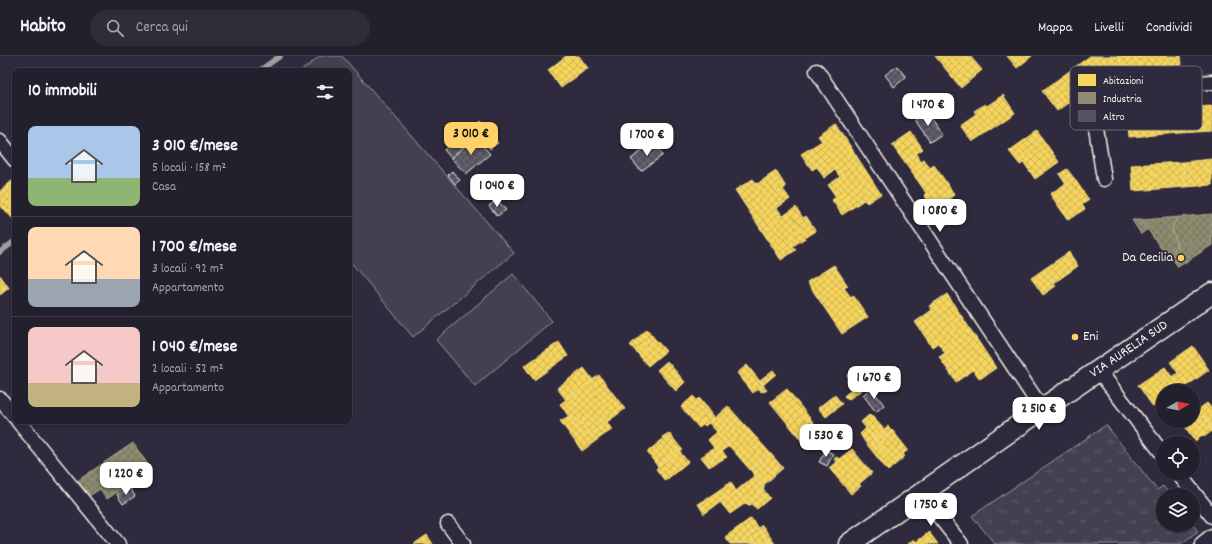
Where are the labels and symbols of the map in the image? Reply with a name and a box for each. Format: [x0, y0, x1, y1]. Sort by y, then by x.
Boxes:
legend [1070, 66, 1202, 130]
text: Abitazioni [1103, 74, 1143, 90]
text: Industria [1103, 92, 1142, 108]
pin: 1 470 € [891, 93, 965, 127]
text: Altro [1103, 110, 1125, 126]
pin: 3 010 € [434, 122, 508, 156]
pin: 1 700 € [610, 123, 684, 157]
pin: 1 040 € [460, 174, 534, 208]
pin: 1 080 € [903, 199, 977, 233]
place label: Da Cecilia [1122, 248, 1173, 268]
marker: Da Cecilia [1176, 253, 1186, 263]
street label: VIA AURELIA SUD [1086, 316, 1172, 383]
place label: Eni [1083, 327, 1099, 347]
marker: Eni [1070, 332, 1080, 342]
pin: 1 670 € [837, 366, 911, 400]
north arrow [1156, 384, 1200, 428]
pin: 2 510 € [1002, 397, 1076, 431]
pin: 1 530 € [789, 424, 863, 458]
pin: 1 220 € [89, 462, 163, 496]
pin: 1 750 € [894, 493, 968, 527]

